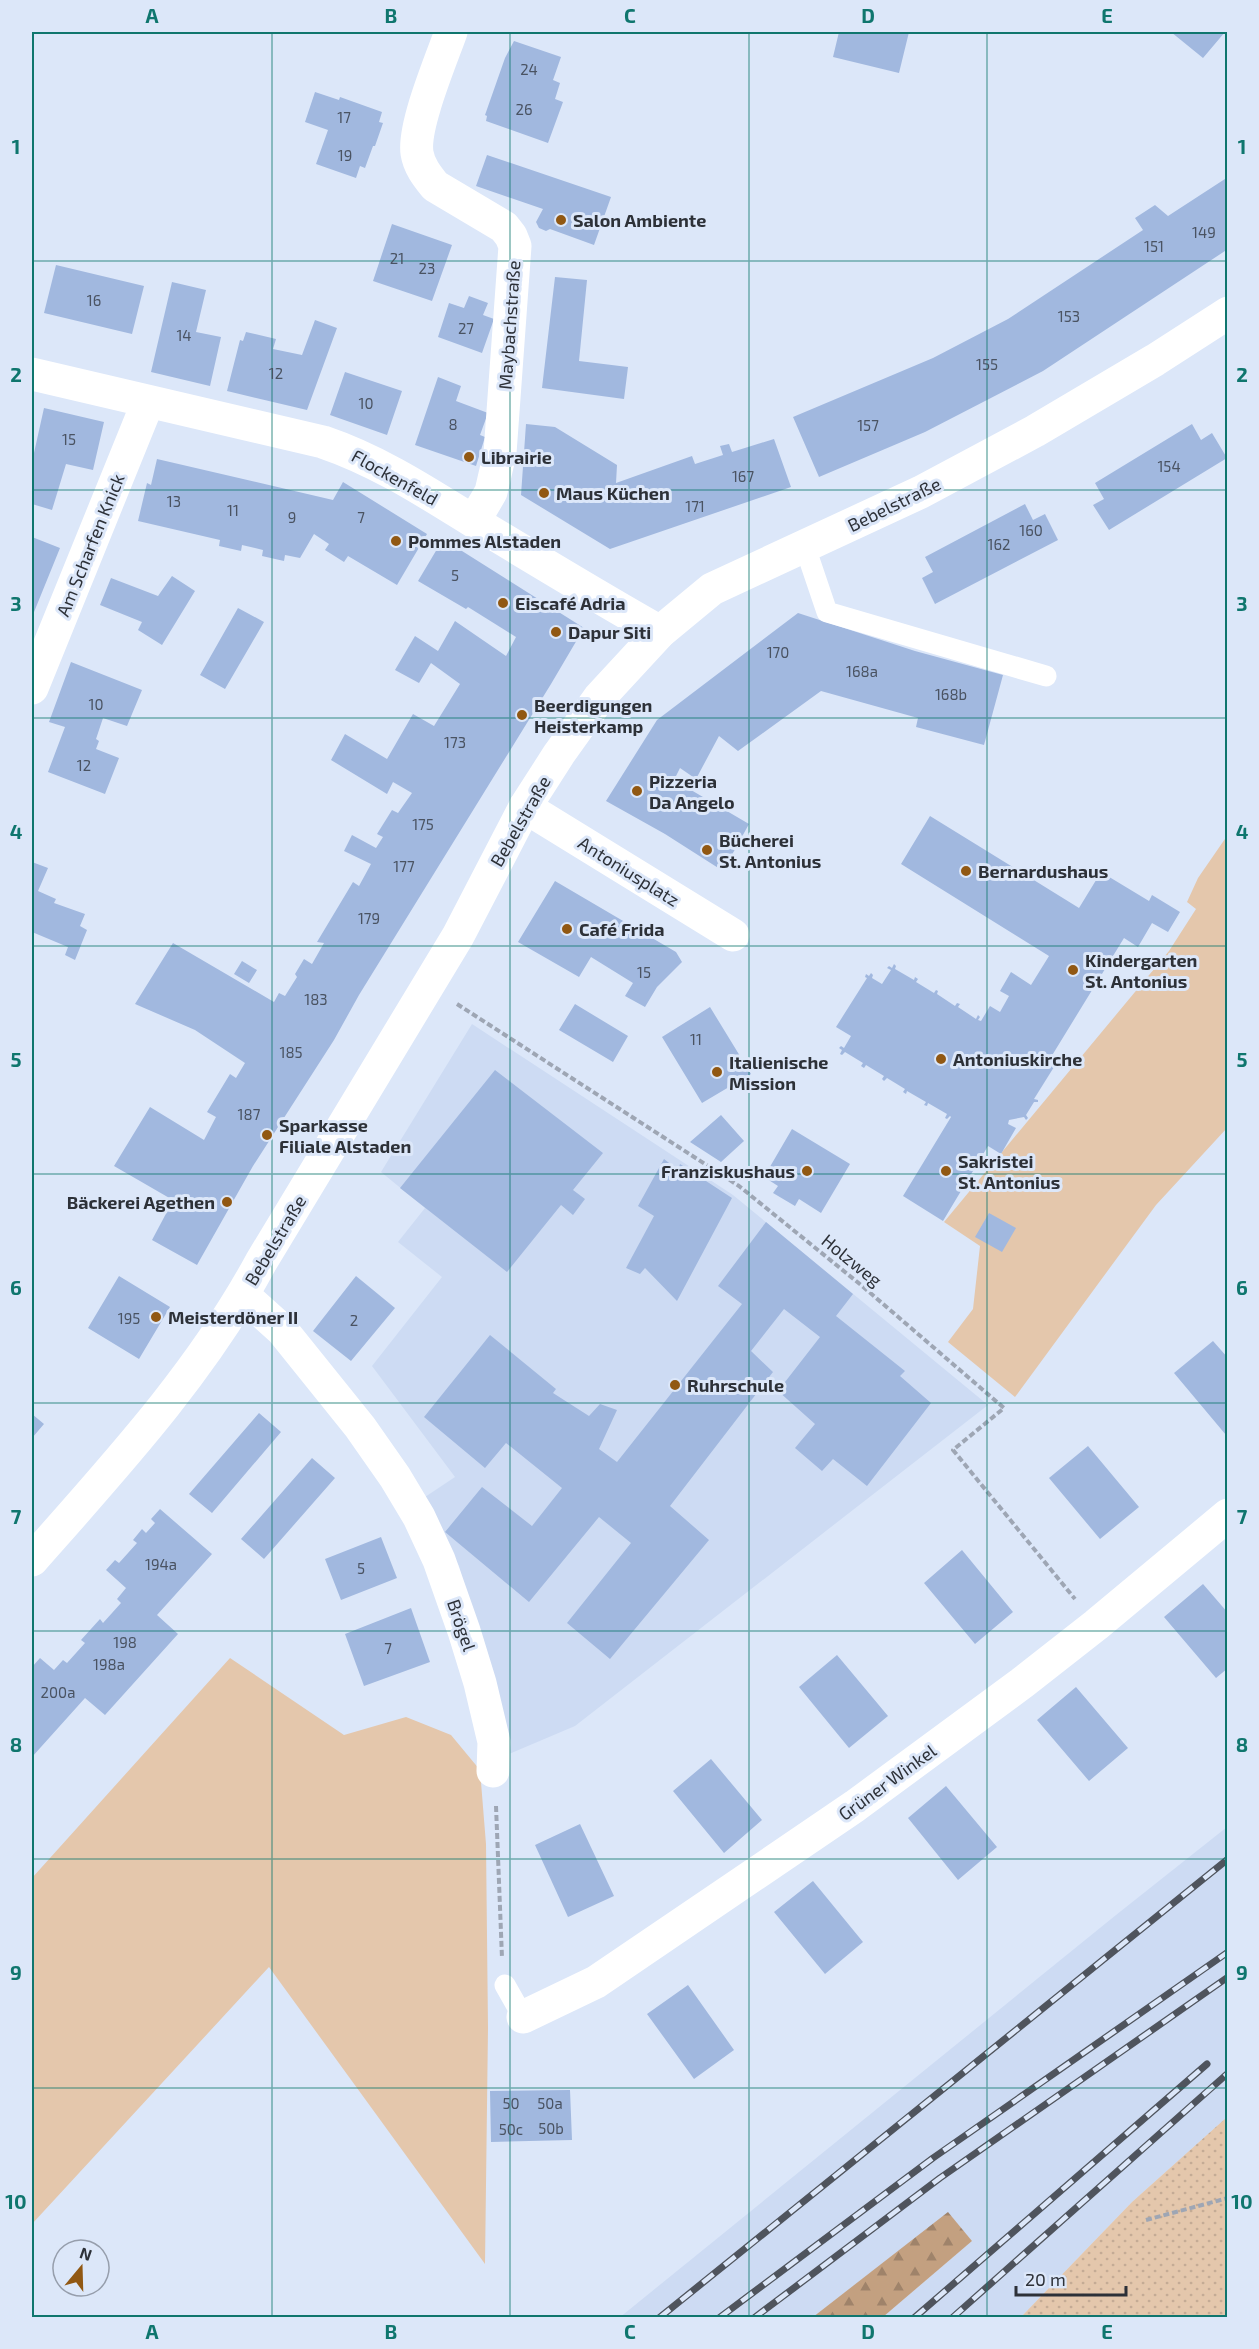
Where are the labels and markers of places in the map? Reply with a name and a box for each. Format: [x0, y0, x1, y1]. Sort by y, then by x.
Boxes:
place label: Salon Ambiente [573, 209, 706, 231]
marker: Salon Ambiente [554, 213, 568, 227]
place label: Librairie [481, 446, 552, 468]
marker: Librairie [462, 450, 476, 464]
place label: Maus Küchen [556, 482, 670, 504]
marker: Maus Küchen [537, 486, 551, 500]
place label: Pommes Alstaden [408, 530, 561, 552]
marker: Pommes Alstaden [389, 534, 403, 548]
place label: Eiscafé Adria [515, 592, 626, 614]
marker: Eiscafé Adria [496, 596, 510, 610]
place label: Dapur Siti [568, 621, 651, 643]
marker: Dapur Siti [549, 625, 563, 639]
place label: Beerdigungen Heisterkamp [534, 694, 652, 737]
marker: Beerdigungen Heisterkamp [515, 708, 529, 722]
place label: Pizzeria Da Angelo [649, 770, 735, 813]
marker: Pizzeria Da Angelo [630, 784, 644, 798]
place label: Bücherei St. Antonius [719, 829, 821, 872]
marker: Bücherei St. Antonius [700, 843, 714, 857]
place label: Bernardushaus [978, 860, 1108, 882]
marker: Bernardushaus [959, 864, 973, 878]
place label: Café Frida [579, 918, 664, 940]
marker: Café Frida [560, 922, 574, 936]
place label: Kindergarten St. Antonius [1085, 949, 1197, 992]
marker: Kindergarten St. Antonius [1066, 963, 1080, 977]
place label: Antoniuskirche [953, 1048, 1082, 1070]
place label: Italienische Mission [729, 1051, 828, 1094]
marker: Antoniuskirche [934, 1052, 948, 1066]
marker: Italienische Mission [710, 1065, 724, 1079]
place label: Sparkasse Filiale Alstaden [279, 1114, 411, 1157]
marker: Sparkasse Filiale Alstaden [260, 1128, 274, 1142]
place label: Sakristei St. Antonius [958, 1150, 1060, 1193]
place label: Franziskushaus [661, 1160, 795, 1182]
marker: Franziskushaus [800, 1164, 814, 1178]
marker: Sakristei St. Antonius [939, 1164, 953, 1178]
place label: Bäckerei Agethen [67, 1191, 215, 1213]
marker: Bäckerei Agethen [220, 1195, 234, 1209]
place label: Meisterdöner II [168, 1306, 298, 1328]
marker: Meisterdöner II [149, 1310, 163, 1324]
place label: Ruhrschule [687, 1374, 784, 1396]
marker: Ruhrschule [668, 1378, 682, 1392]

